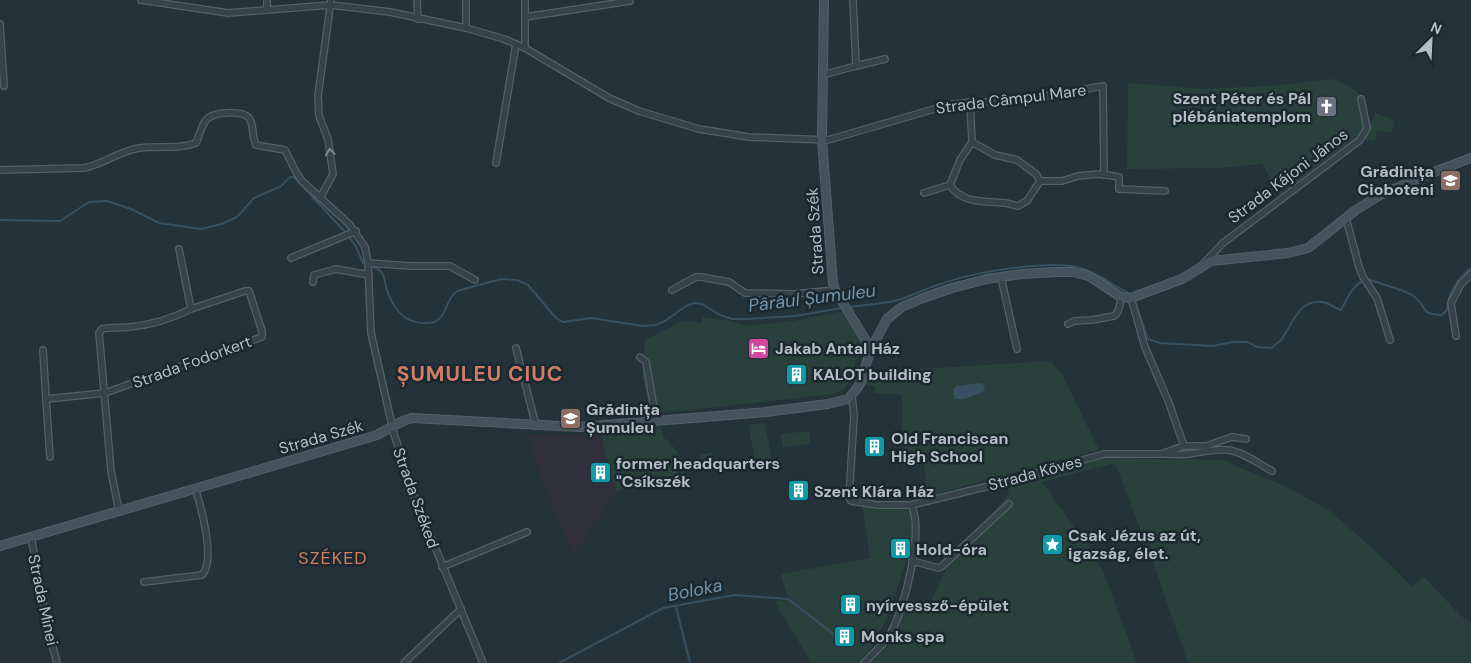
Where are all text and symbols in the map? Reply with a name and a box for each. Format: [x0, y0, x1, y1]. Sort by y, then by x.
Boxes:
north arrow [1406, 15, 1456, 65]
text: N [1428, 18, 1445, 38]
street label: Strada Câmpul Mare [935, 79, 1087, 119]
place label: Szent Péter és Pál plébániatemplom [1172, 88, 1311, 127]
church icon: Szent Péter és Pál plébániatemplom [1315, 95, 1339, 119]
street label: Strada Kájoni János [1224, 124, 1352, 228]
one-way arrow [326, 148, 336, 157]
place label: Grădinița Cioboteni [1358, 161, 1434, 200]
school or university icon: Grădinița Cioboteni [1438, 168, 1462, 192]
street label: Strada Szék [801, 187, 829, 275]
water label: Pârâul Șumuleu [747, 278, 877, 318]
street label: Strada Fodorkert [130, 331, 254, 393]
hotel icon: Jakab Antal Ház [747, 336, 771, 360]
place label: Jakab Antal Ház [775, 338, 900, 359]
district label: ȘUMULEU CIUC [397, 360, 563, 388]
building icon: KALOT building [785, 362, 809, 386]
place label: KALOT building [813, 364, 931, 385]
place label: Grădinița Șumuleu [586, 399, 660, 438]
school or university icon: Grădinița Șumuleu [558, 406, 582, 430]
street label: Strada Szék [276, 415, 366, 459]
place label: Old Franciscan High School [891, 428, 1008, 467]
building icon: Old Franciscan High School [863, 435, 887, 459]
street label: Strada Széked [388, 445, 444, 551]
street label: Strada Köves [986, 450, 1084, 496]
place label: former headquarters "Csíkszék [616, 453, 780, 492]
building icon: former headquarters "Csíkszék [588, 460, 612, 484]
building icon: Szent Klára Ház [786, 479, 810, 503]
place label: Szent Klára Ház [814, 481, 934, 502]
place label: Csak Jézus az út, igazság, élet. [1068, 525, 1201, 564]
place icon: Csak Jézus az út, igazság, élet. [1040, 532, 1064, 556]
building icon: Hold-óra [888, 537, 912, 561]
place label: Hold-óra [916, 539, 987, 560]
district label: SZÉKED [298, 546, 368, 570]
street label: Strada Minei [23, 553, 63, 647]
water label: Boloka [666, 573, 724, 607]
building icon: nyírvessző-épület [838, 593, 862, 617]
place label: nyírvessző-épület [866, 595, 1009, 616]
building icon: Monks spa [833, 624, 857, 648]
place label: Monks spa [861, 626, 944, 647]

